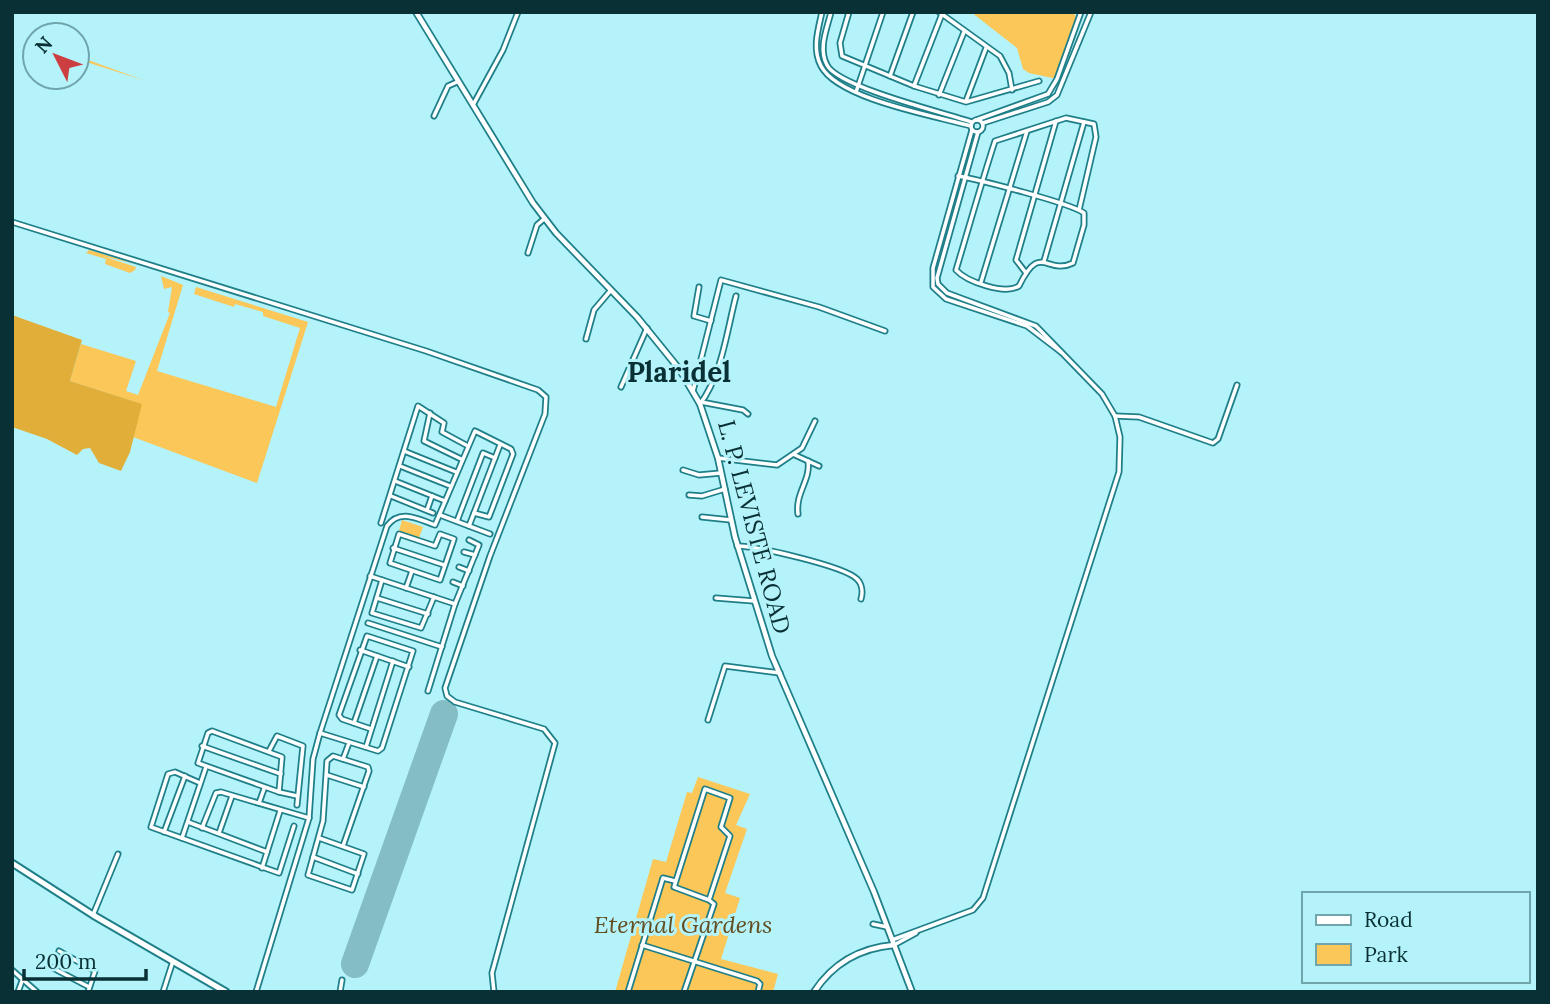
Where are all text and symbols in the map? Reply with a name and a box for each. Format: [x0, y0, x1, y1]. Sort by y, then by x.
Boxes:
north arrow [21, 21, 91, 91]
text: N [30, 31, 57, 58]
district label: Plaridel [627, 354, 731, 390]
street label: L. P. LEVISTE ROAD [711, 416, 798, 637]
legend [1302, 892, 1529, 983]
text: Road [1364, 906, 1413, 933]
park label: Eternal Gardens [594, 909, 772, 940]
scale bar [24, 937, 147, 981]
text: Park [1364, 941, 1408, 968]
text: 200 m [35, 948, 97, 975]

